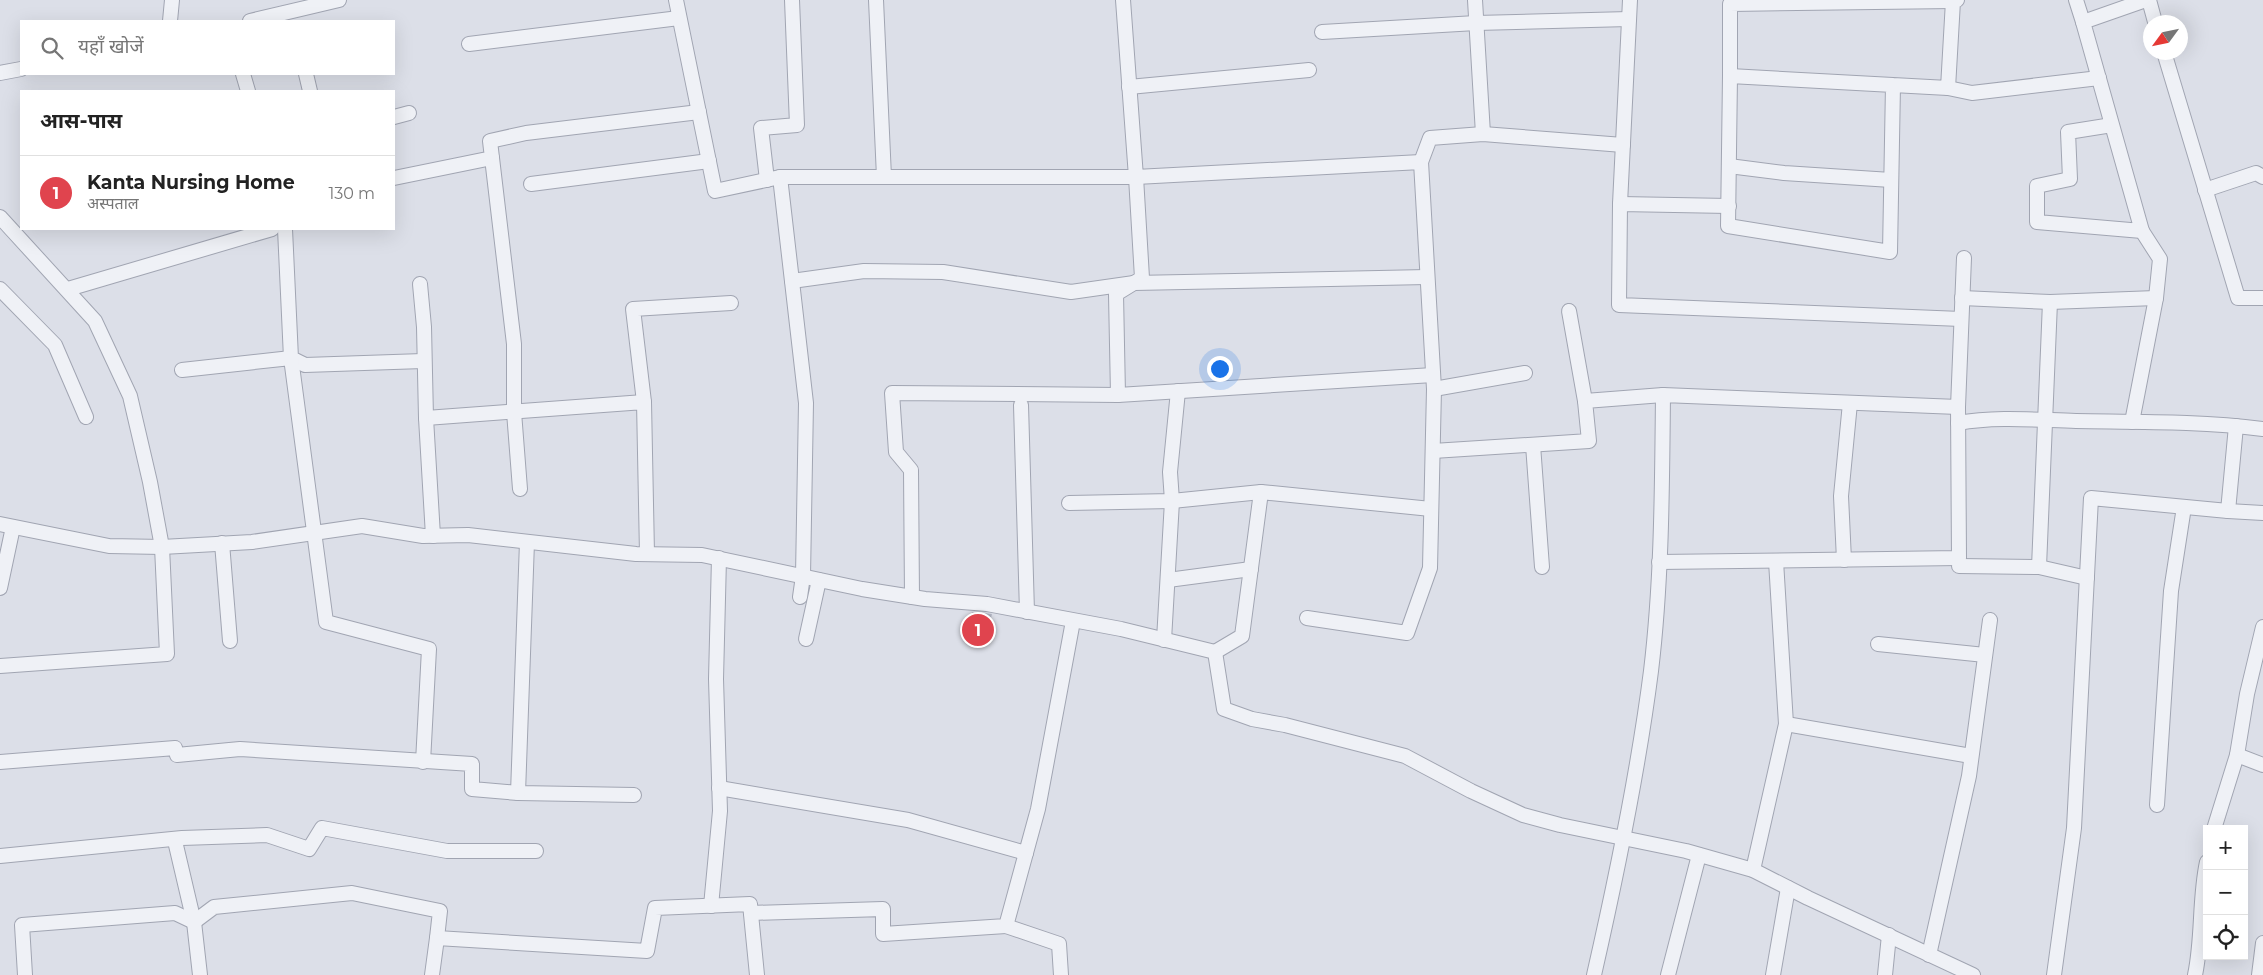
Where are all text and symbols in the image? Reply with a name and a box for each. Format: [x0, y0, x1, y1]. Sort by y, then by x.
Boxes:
north arrow [2143, 15, 2188, 60]
search box [20, 20, 395, 75]
icon: search [38, 34, 66, 62]
text: यहाँ खोजें [78, 35, 144, 58]
text: आस-पास [40, 108, 122, 133]
text: Kanta Nursing Home [87, 171, 295, 194]
text: 1 [53, 184, 59, 203]
text: 130 m [328, 184, 375, 203]
text: अस्पताल [87, 194, 139, 213]
your location [1207, 356, 1233, 382]
pin: 1 [962, 611, 994, 649]
map controls [2203, 825, 2248, 960]
button: + [2203, 825, 2248, 870]
button: − [2203, 870, 2248, 915]
button: locate [2203, 915, 2248, 960]

